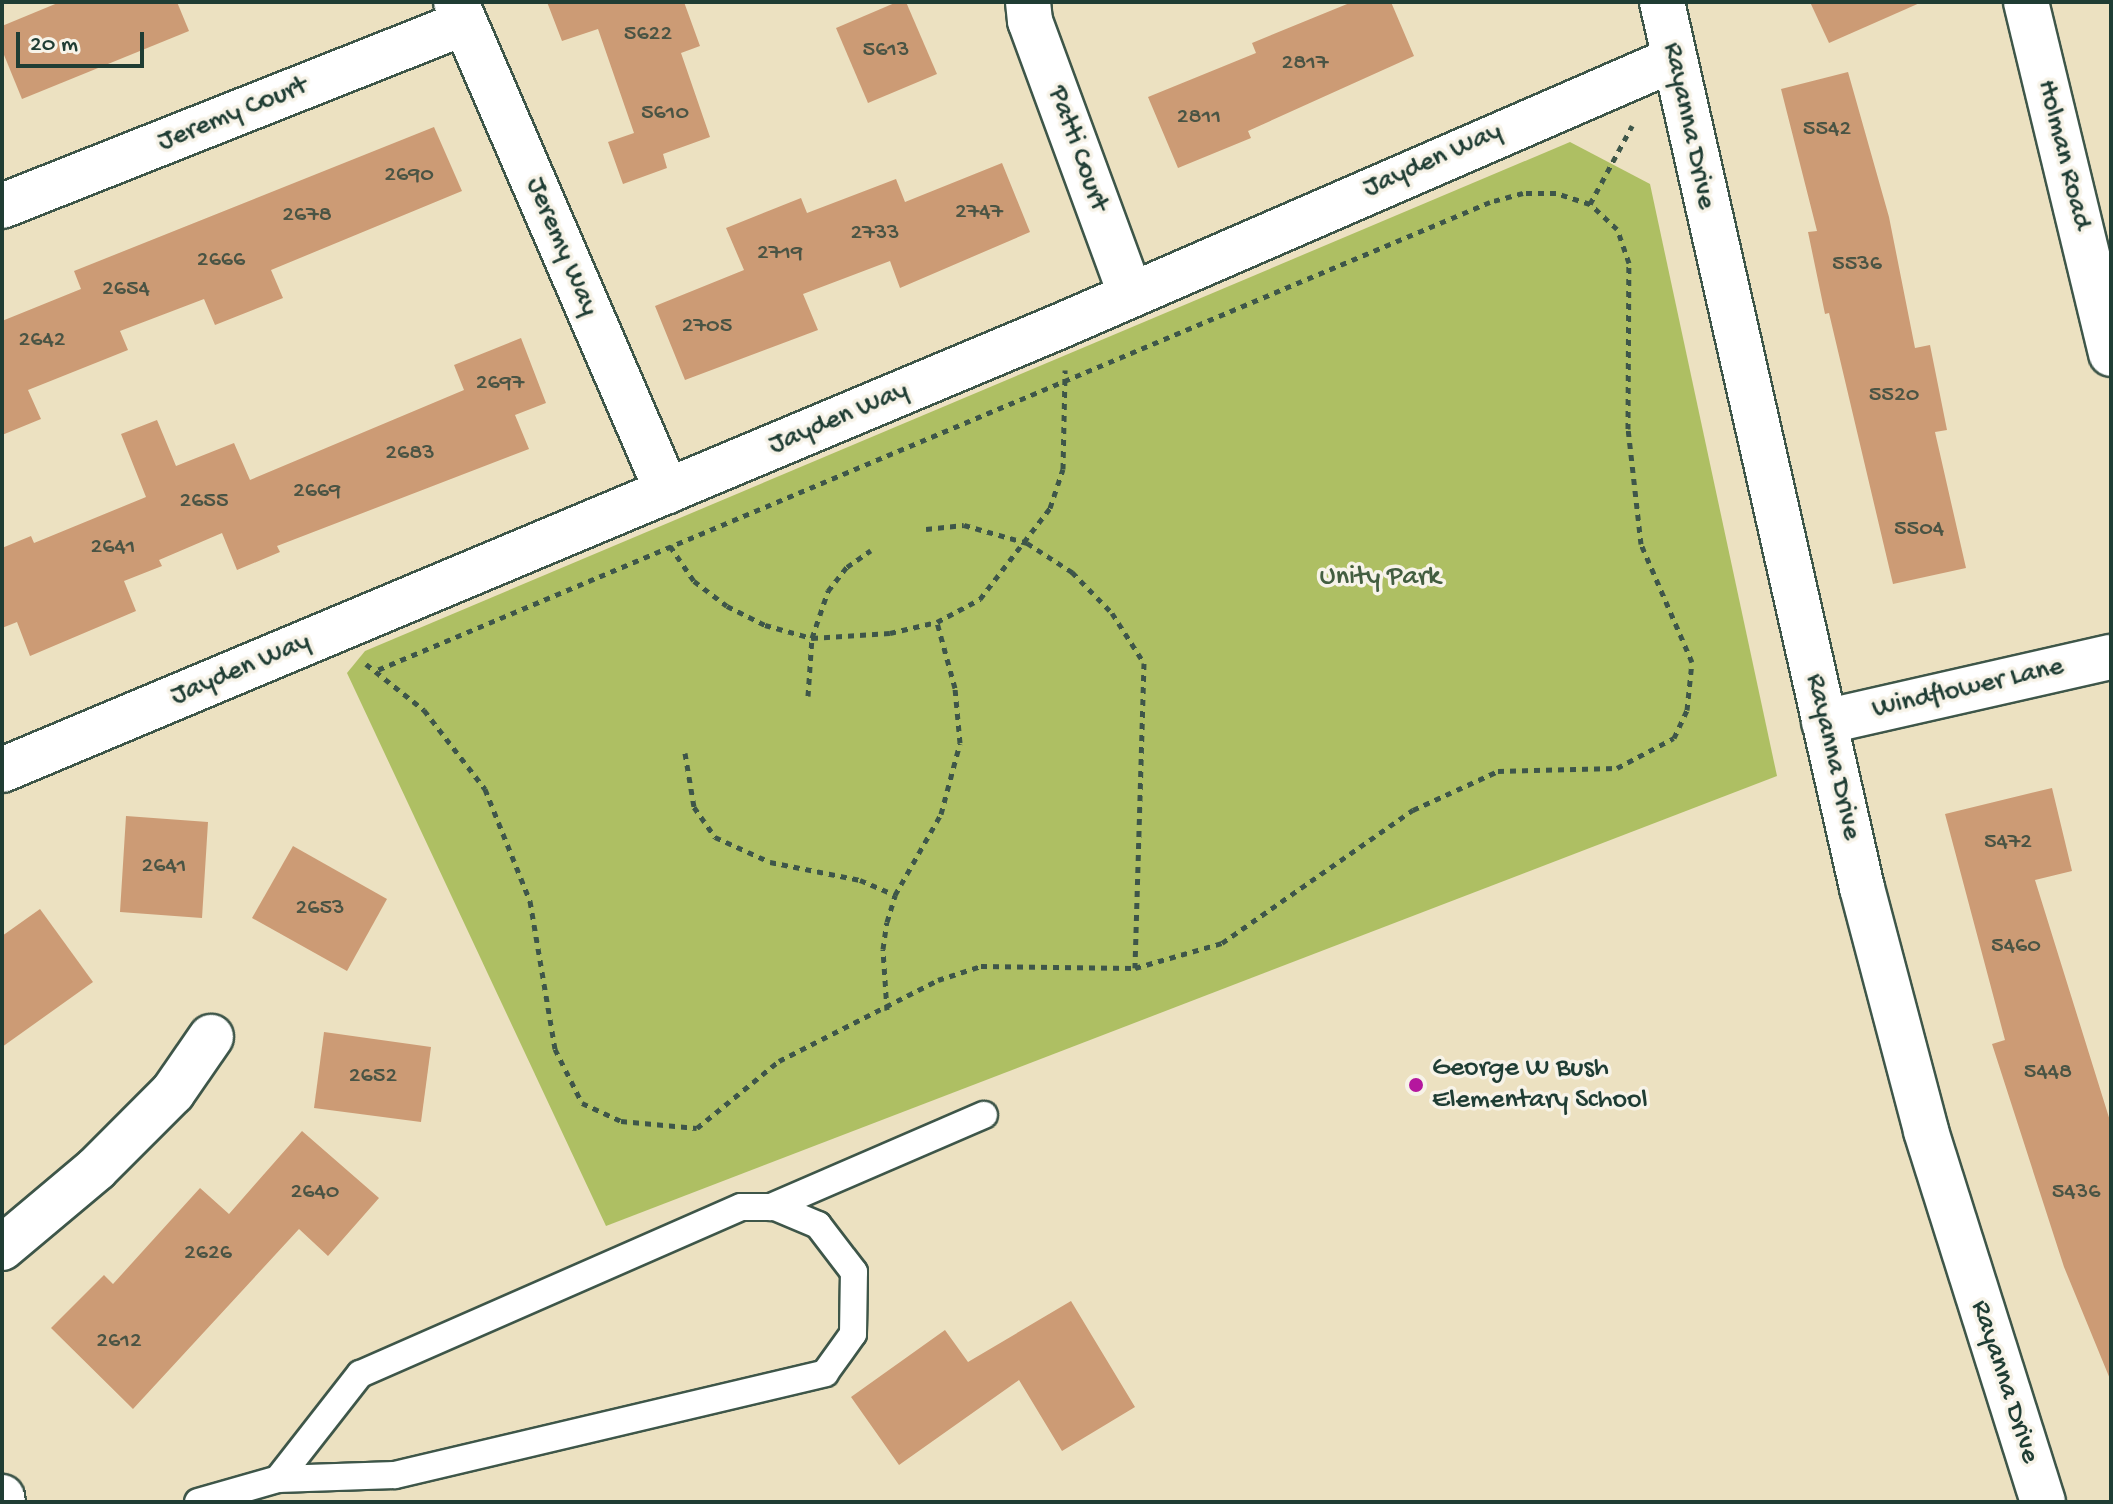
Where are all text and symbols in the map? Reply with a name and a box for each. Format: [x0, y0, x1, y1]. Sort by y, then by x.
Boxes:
scale bar [20, 16, 148, 66]
house number: 5622 [624, 21, 672, 49]
text: 20 m [30, 31, 78, 60]
house number: 5613 [863, 37, 909, 65]
street label: Rayanna Drive [1654, 40, 1722, 212]
house number: 2817 [1281, 50, 1329, 78]
street label: Jeremy Court [153, 70, 313, 160]
street label: Holman Road [2028, 77, 2098, 233]
street label: Patti Court [1039, 82, 1115, 216]
house number: 5610 [641, 100, 689, 128]
house number: 2811 [1177, 104, 1221, 132]
street label: Jayden Way [1359, 116, 1507, 206]
house number: 5542 [1803, 116, 1851, 144]
house number: 2690 [384, 162, 434, 190]
street label: Jeremy Way [517, 173, 605, 321]
house number: 2747 [955, 199, 1003, 227]
house number: 2678 [282, 202, 332, 230]
house number: 2733 [850, 220, 900, 248]
house number: 2719 [757, 240, 803, 268]
house number: 2666 [197, 247, 245, 275]
house number: 5536 [1832, 251, 1882, 279]
house number: 2654 [102, 276, 150, 304]
house number: 2705 [682, 313, 732, 341]
house number: 2642 [18, 327, 66, 355]
house number: 2697 [476, 370, 524, 398]
street label: Jayden Way [764, 375, 914, 463]
house number: 5520 [1869, 382, 1919, 410]
house number: 2683 [385, 440, 435, 468]
house number: 2669 [293, 478, 341, 506]
house number: 2655 [179, 488, 229, 516]
house number: 5504 [1894, 516, 1944, 544]
house number: 2641 [91, 534, 135, 562]
park label: Unity Park [1320, 561, 1440, 595]
street label: Jayden Way [166, 626, 316, 714]
street label: Windflower Lane [1869, 651, 2067, 727]
street label: Rayanna Drive [1797, 671, 1867, 843]
house number: 5472 [1984, 829, 2032, 857]
house number: 2641 [142, 853, 186, 881]
house number: 2653 [295, 895, 345, 923]
house number: 5460 [1991, 933, 2041, 961]
place label: George W Bush Elementary School [1432, 1052, 1648, 1118]
house number: 5448 [2024, 1059, 2072, 1087]
house number: 2652 [349, 1063, 397, 1091]
marker: George W Bush Elementary School [1407, 1076, 1425, 1094]
house number: 2640 [291, 1179, 339, 1207]
house number: 5436 [2052, 1179, 2100, 1207]
house number: 2626 [184, 1240, 232, 1268]
street label: Rayanna Drive [1962, 1296, 2046, 1468]
house number: 2612 [96, 1328, 142, 1356]

